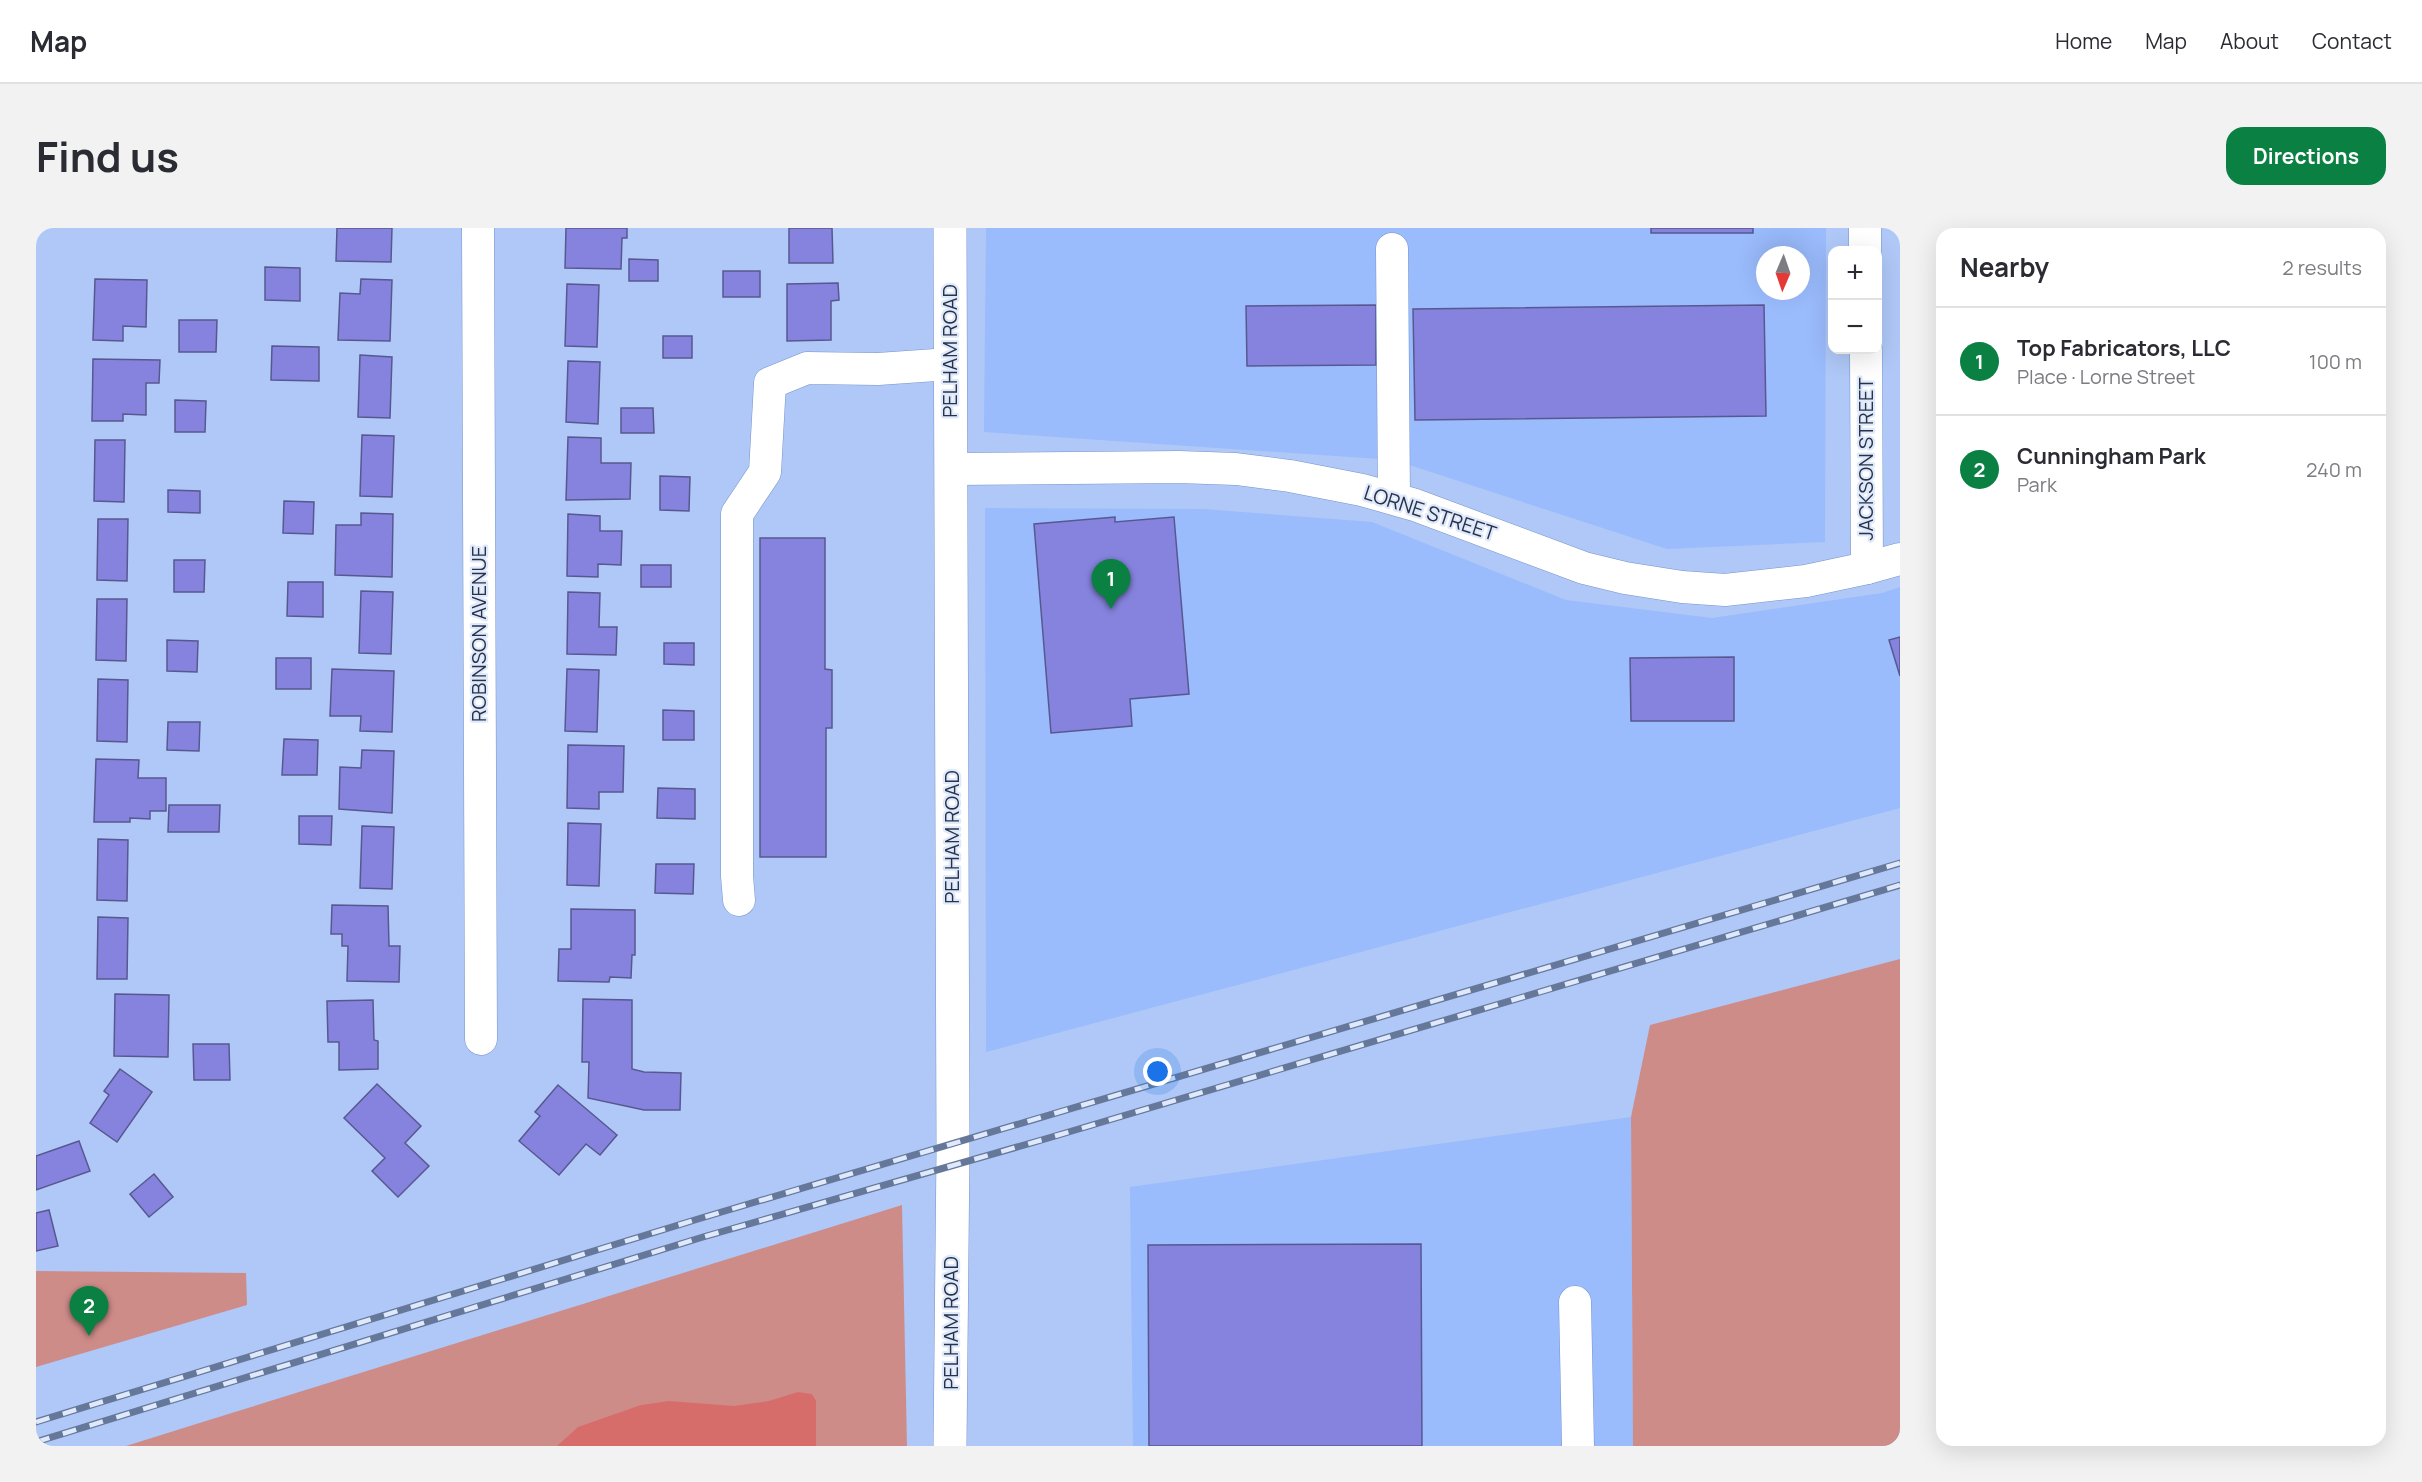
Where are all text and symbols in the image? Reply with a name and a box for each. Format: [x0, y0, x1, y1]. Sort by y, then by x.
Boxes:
text: Map [30, 22, 87, 60]
text: Home [2055, 27, 2112, 55]
text: Map [2145, 27, 2187, 55]
text: About [2220, 27, 2279, 55]
text: Contact [2312, 27, 2392, 55]
text: Find us [36, 127, 179, 185]
button: Directions [2226, 127, 2386, 185]
north arrow [1756, 246, 1810, 300]
map controls [1828, 246, 1882, 354]
button: + [1828, 246, 1882, 300]
text: Nearby [1960, 249, 2049, 285]
text: 2 results [2282, 254, 2362, 281]
street label: PELHAM ROAD [936, 284, 963, 418]
button: − [1828, 300, 1882, 354]
text: Top Fabricators, LLC [2017, 333, 2231, 363]
text: 1 [1975, 348, 1984, 375]
text: 100 m [2309, 348, 2362, 375]
text: Place · Lorne Street [2017, 363, 2195, 390]
street label: JACKSON STREET [1852, 378, 1879, 540]
text: Cunningham Park [2017, 441, 2206, 471]
text: 2 [1974, 456, 1985, 483]
text: 240 m [2306, 456, 2362, 483]
text: Park [2017, 471, 2057, 498]
street label: LORNE STREET [1361, 478, 1500, 547]
street label: ROBINSON AVENUE [465, 546, 492, 722]
pin: 1 [1092, 560, 1130, 609]
street label: PELHAM ROAD [938, 770, 965, 904]
your location [1143, 1057, 1172, 1086]
street label: PELHAM ROAD [937, 1256, 964, 1390]
pin: 2 [70, 1286, 108, 1336]

